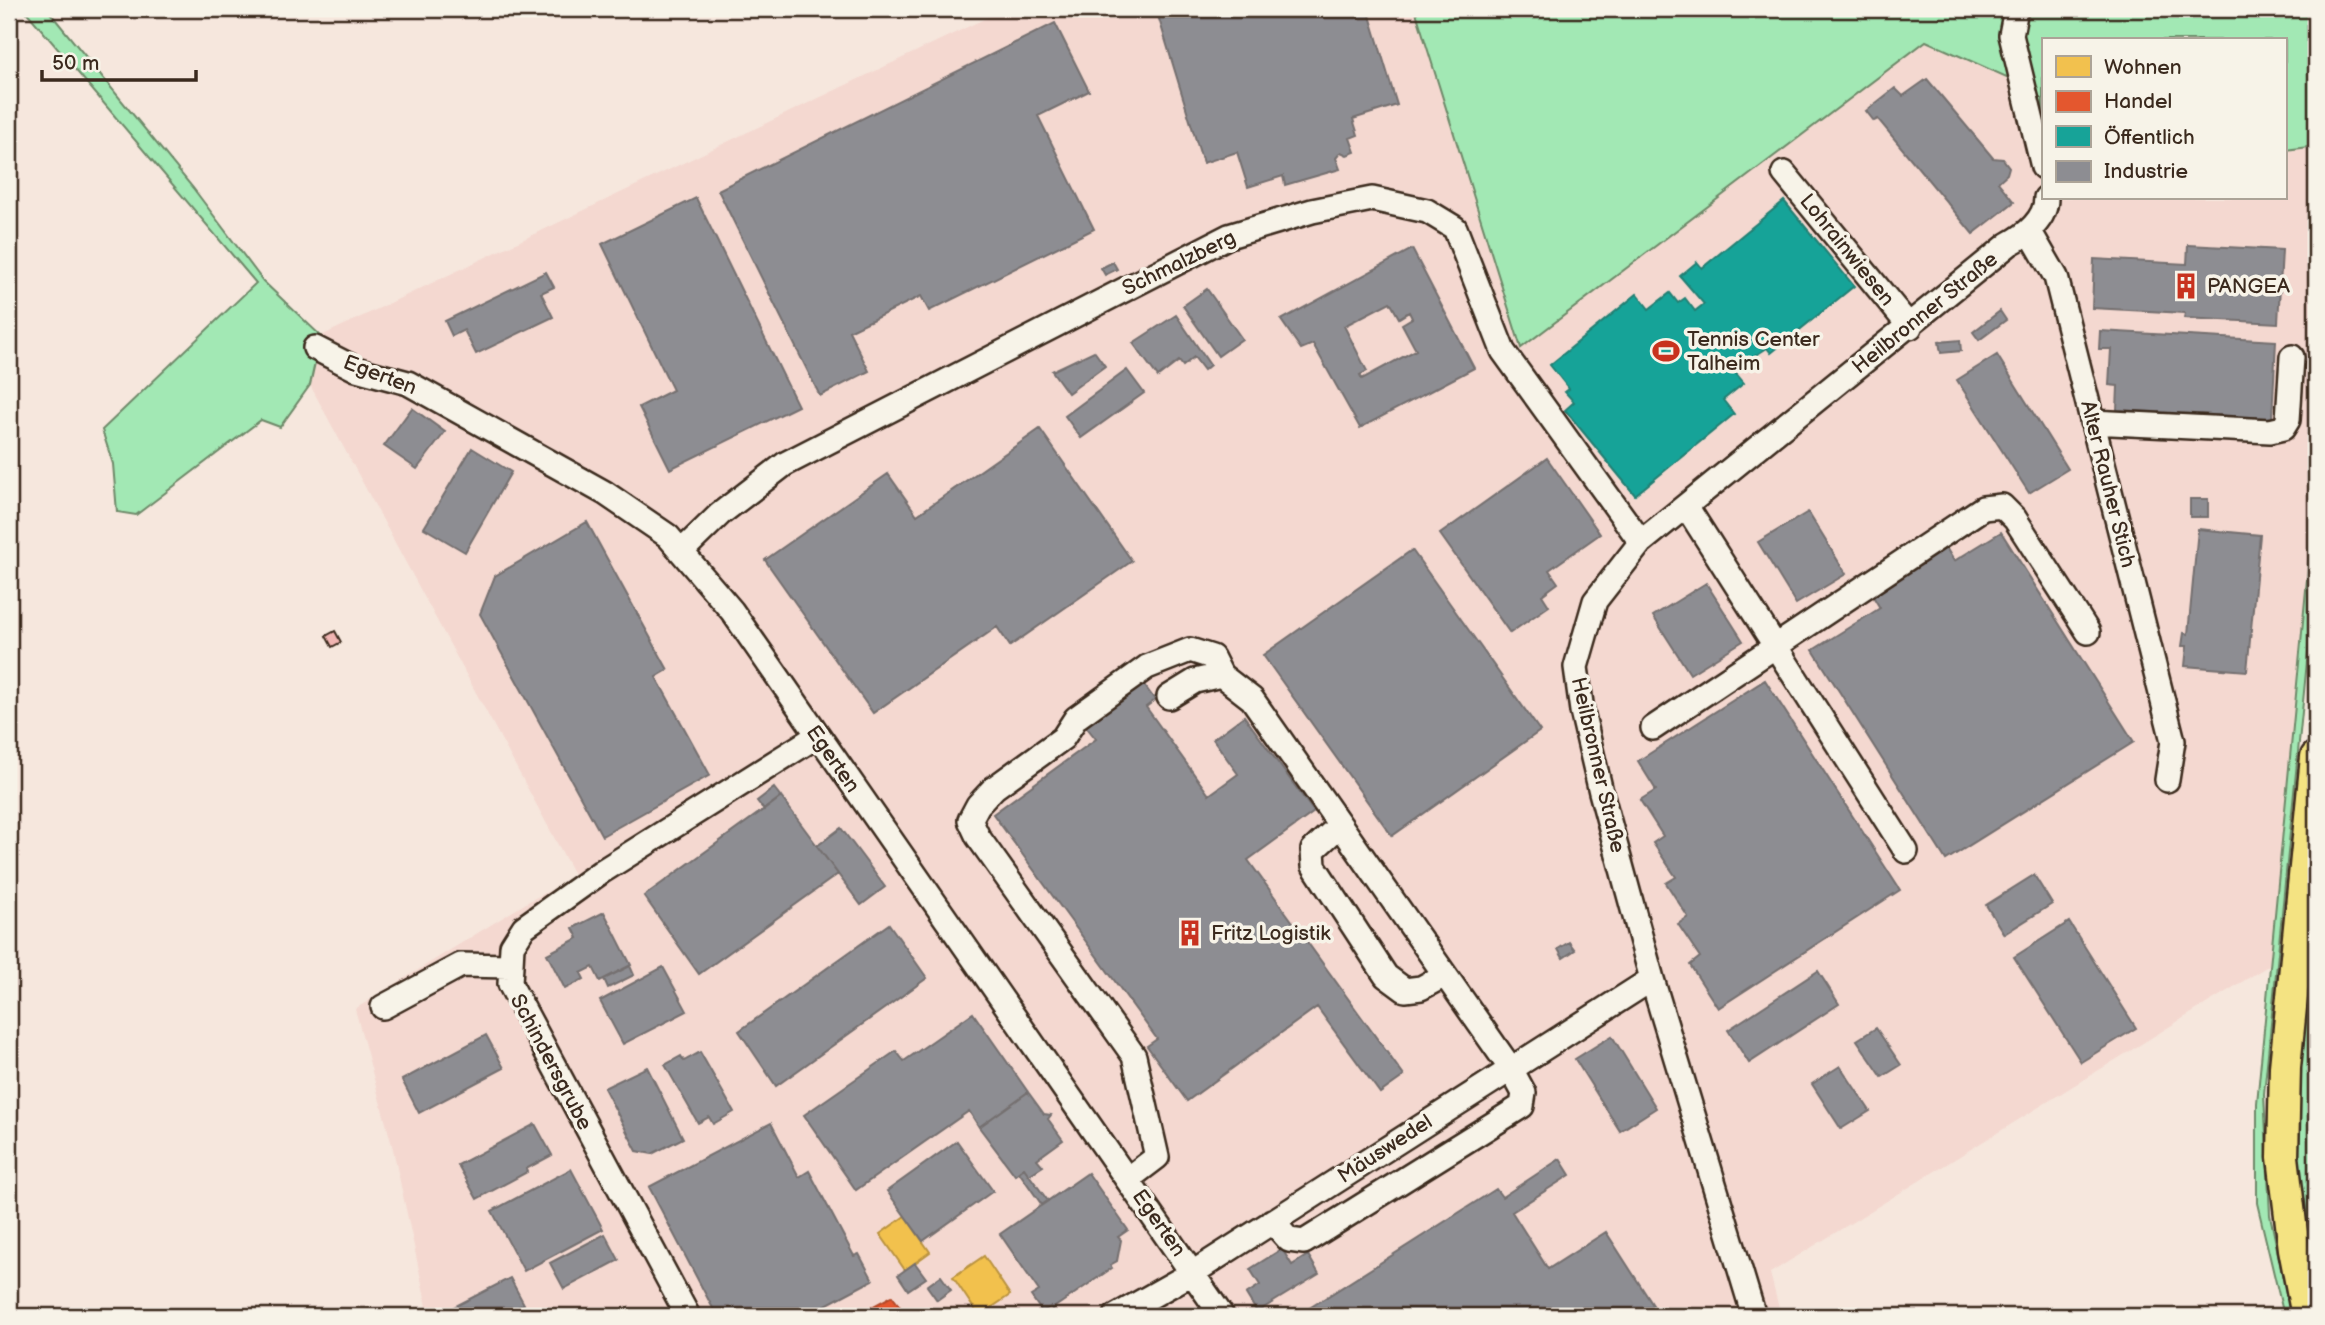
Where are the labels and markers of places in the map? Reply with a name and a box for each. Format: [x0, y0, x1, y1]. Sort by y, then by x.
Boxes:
building icon: PANGEA [2171, 271, 2201, 301]
place label: PANGEA [2207, 274, 2290, 299]
place label: Tennis Center Talheim [1687, 327, 1820, 376]
sports icon: Tennis Center Talheim [1651, 336, 1681, 366]
building icon: Fritz Logistik [1175, 918, 1205, 948]
place label: Fritz Logistik [1211, 921, 1331, 946]

